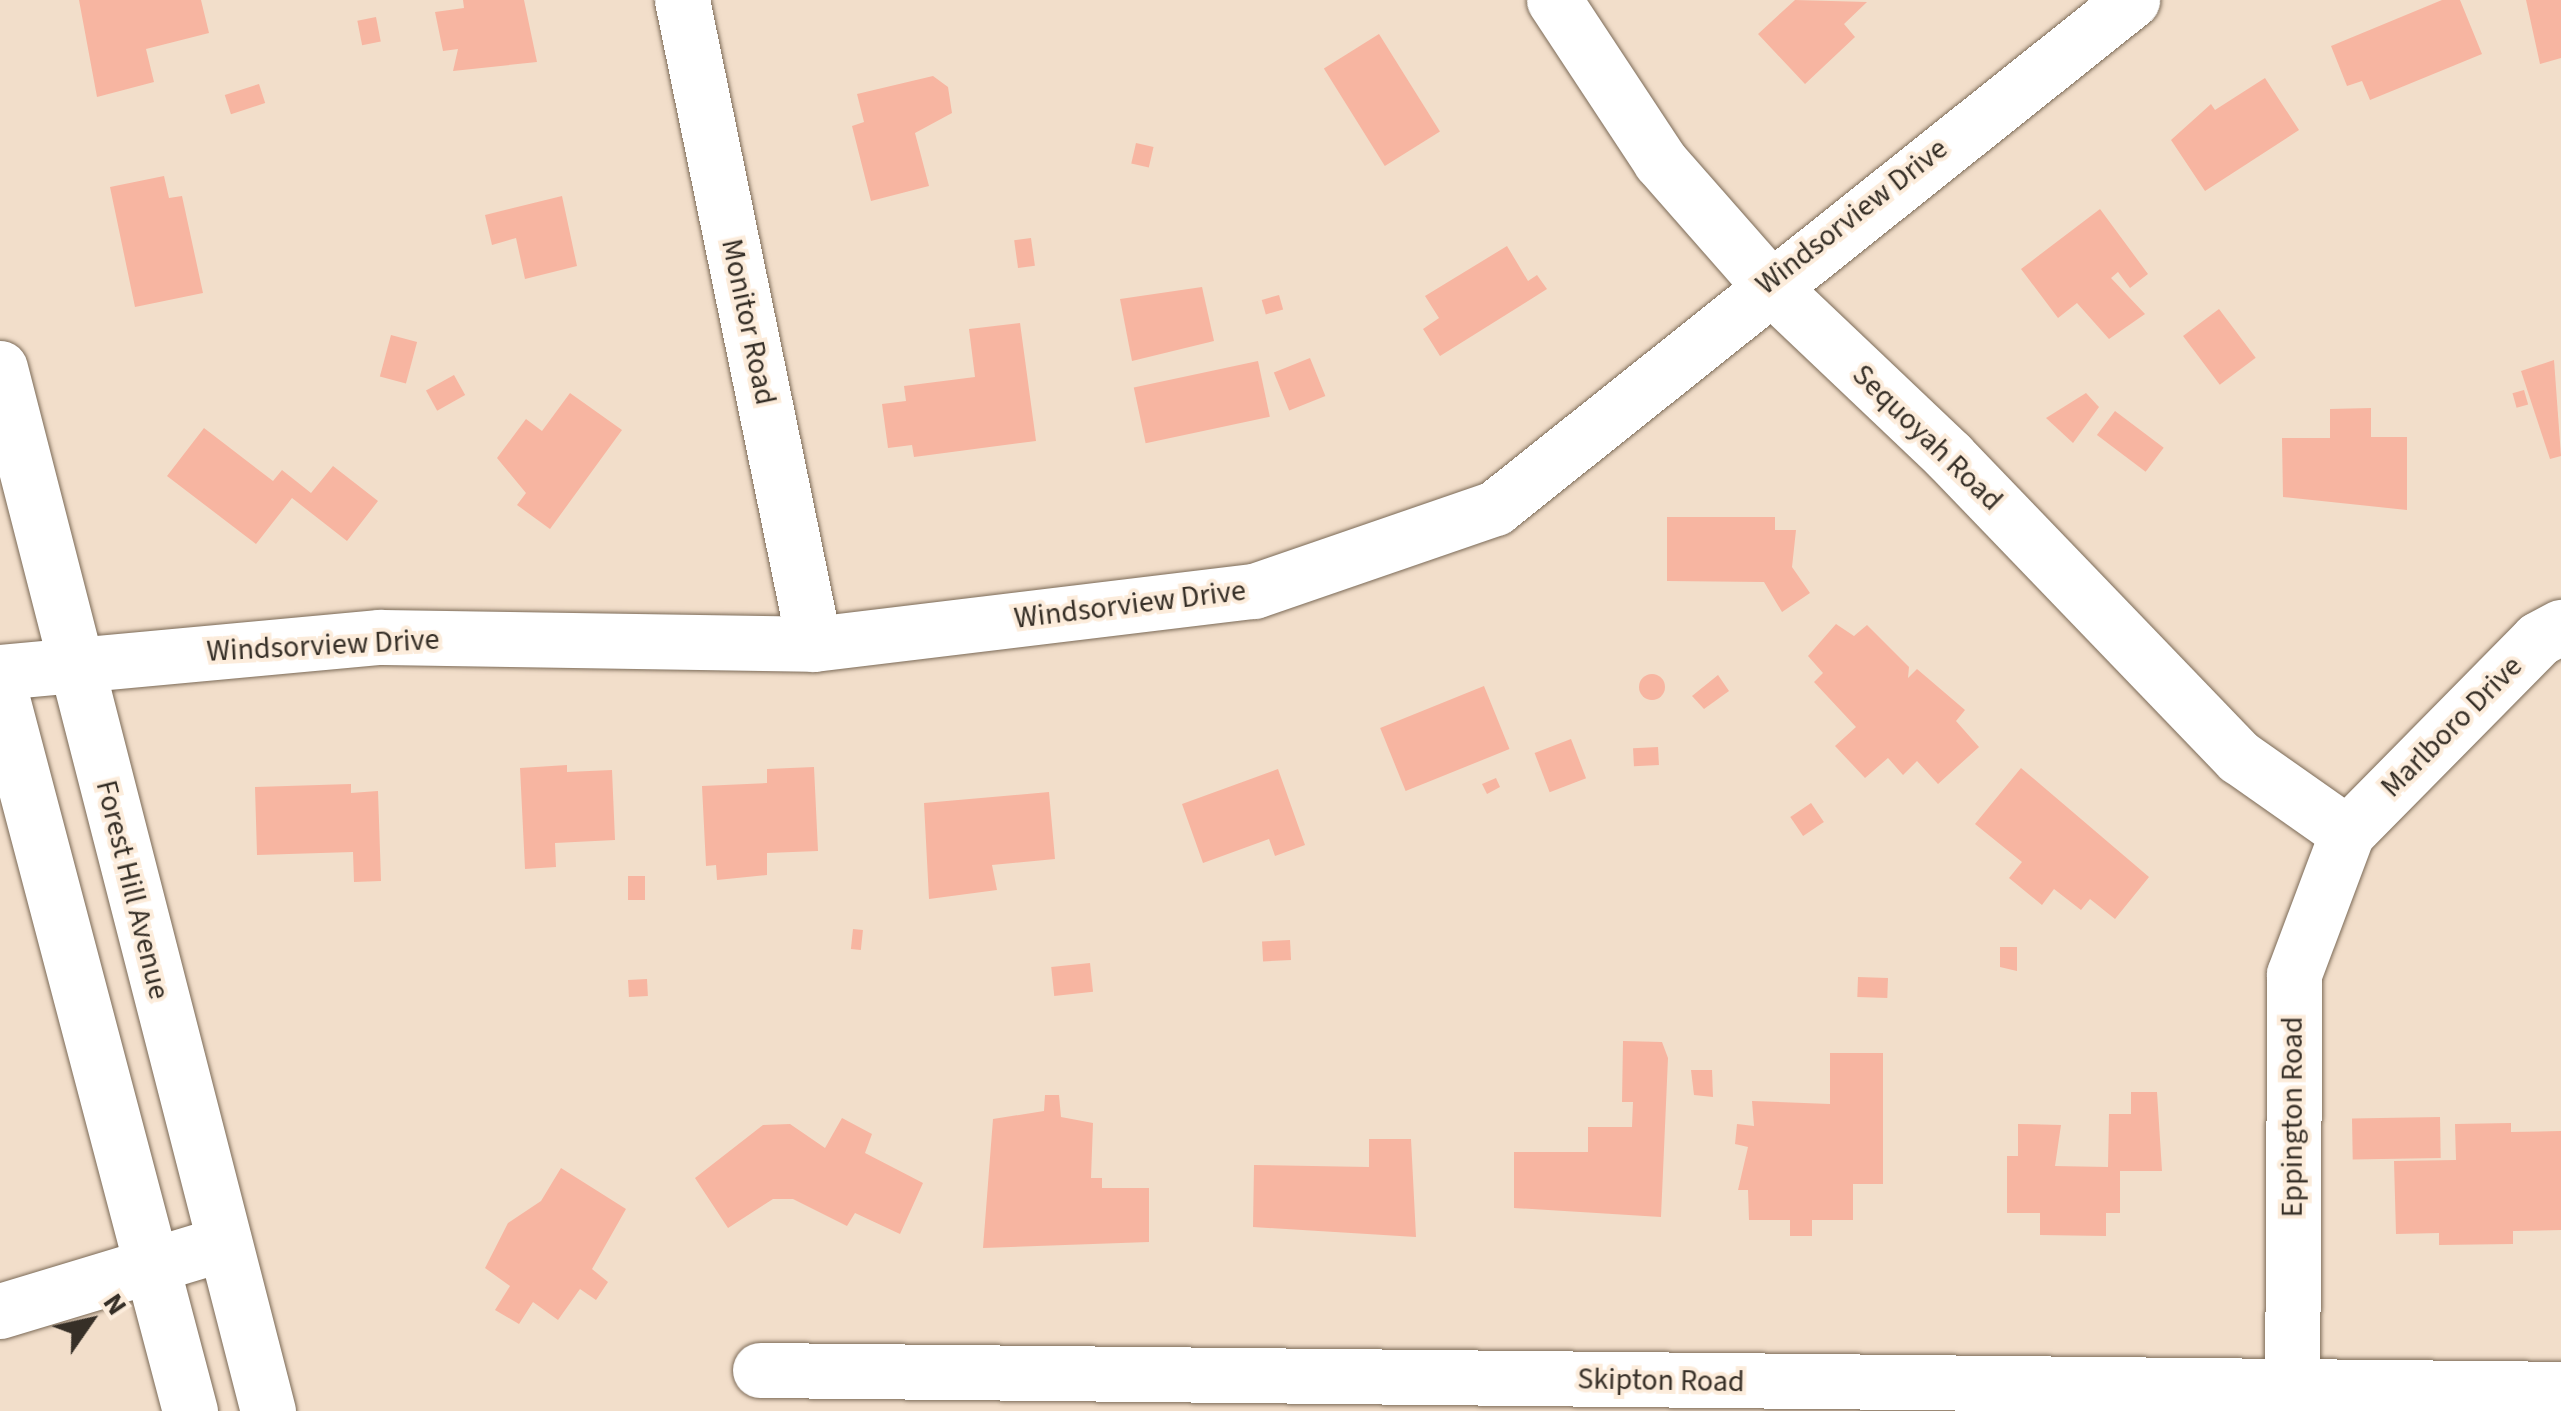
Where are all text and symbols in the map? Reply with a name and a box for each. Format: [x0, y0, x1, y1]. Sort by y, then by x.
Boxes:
street label: Windsorview Drive [1749, 131, 1955, 303]
street label: Monitor Road [713, 236, 783, 408]
street label: Sequoyah Road [1844, 357, 2010, 519]
street label: Windsorview Drive [1012, 573, 1248, 637]
street label: Windsorview Drive [206, 622, 440, 670]
street label: Marlboro Drive [2374, 649, 2530, 805]
street label: Forest Hill Avenue [87, 777, 177, 1003]
street label: Eppington Road [2275, 1017, 2311, 1217]
north arrow [40, 1271, 140, 1371]
text: N [93, 1285, 137, 1323]
street label: Skipton Road [1577, 1362, 1745, 1400]

